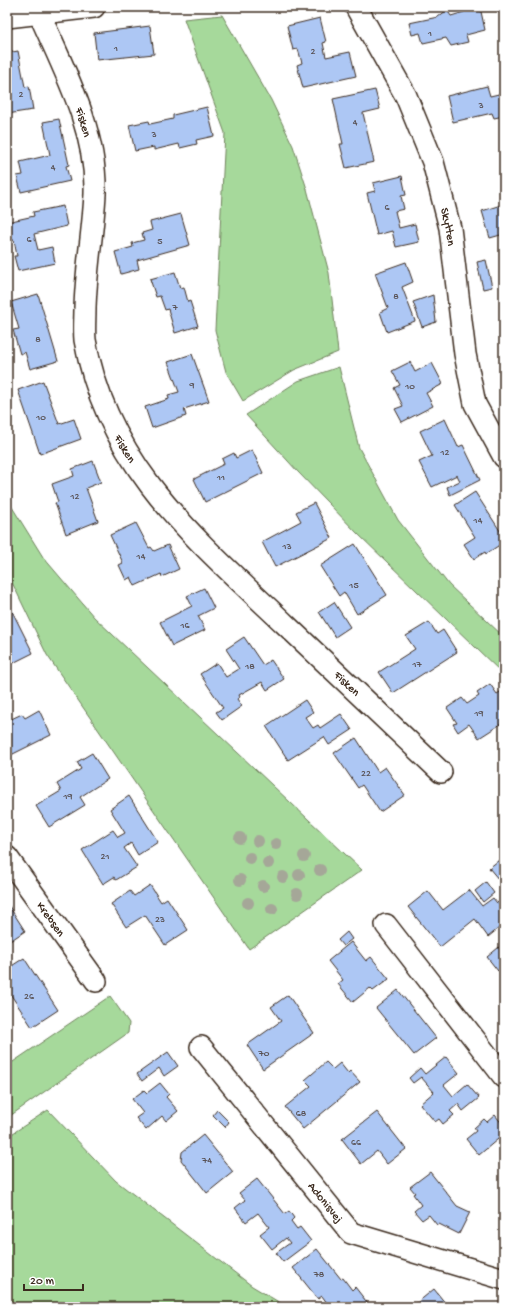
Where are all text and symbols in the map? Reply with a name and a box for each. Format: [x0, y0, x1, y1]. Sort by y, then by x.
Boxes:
house number: 1 [427, 28, 432, 40]
house number: 1 [113, 43, 118, 55]
house number: 2 [311, 46, 316, 58]
house number: 2 [19, 89, 24, 101]
house number: 3 [477, 100, 484, 112]
street label: Fisken [71, 105, 93, 139]
house number: 4 [353, 117, 358, 129]
house number: 3 [150, 129, 157, 141]
house number: 4 [51, 162, 56, 174]
house number: 6 [384, 202, 390, 214]
street label: Skytten [436, 207, 457, 247]
house number: 6 [26, 234, 32, 246]
house number: 5 [157, 236, 163, 248]
house number: 8 [393, 291, 399, 303]
house number: 7 [171, 302, 178, 314]
house number: 8 [35, 334, 41, 346]
house number: 9 [188, 380, 195, 392]
house number: 10 [404, 381, 415, 393]
house number: 10 [35, 412, 46, 424]
street label: Fisken [110, 432, 138, 466]
house number: 12 [440, 447, 450, 459]
house number: 11 [216, 472, 225, 484]
house number: 12 [70, 491, 80, 503]
house number: 14 [473, 515, 483, 527]
house number: 13 [281, 541, 292, 553]
house number: 14 [136, 551, 146, 563]
house number: 15 [348, 580, 359, 592]
house number: 16 [179, 620, 190, 632]
house number: 17 [411, 659, 422, 671]
house number: 18 [244, 661, 255, 673]
street label: Fisken [330, 668, 362, 700]
house number: 19 [473, 708, 484, 720]
house number: 22 [361, 768, 371, 780]
house number: 19 [62, 791, 73, 803]
house number: 21 [101, 851, 109, 863]
street label: Krebsen [32, 900, 67, 940]
house number: 23 [155, 914, 165, 926]
house number: 26 [24, 991, 35, 1003]
house number: 70 [258, 1048, 270, 1060]
house number: 68 [296, 1108, 307, 1120]
house number: 66 [351, 1137, 362, 1149]
house number: 74 [201, 1155, 212, 1167]
street label: Adonisvej [304, 1180, 345, 1226]
scale bar [24, 1266, 83, 1292]
house number: 78 [313, 1269, 325, 1281]
text: 20 m [30, 1275, 55, 1289]

